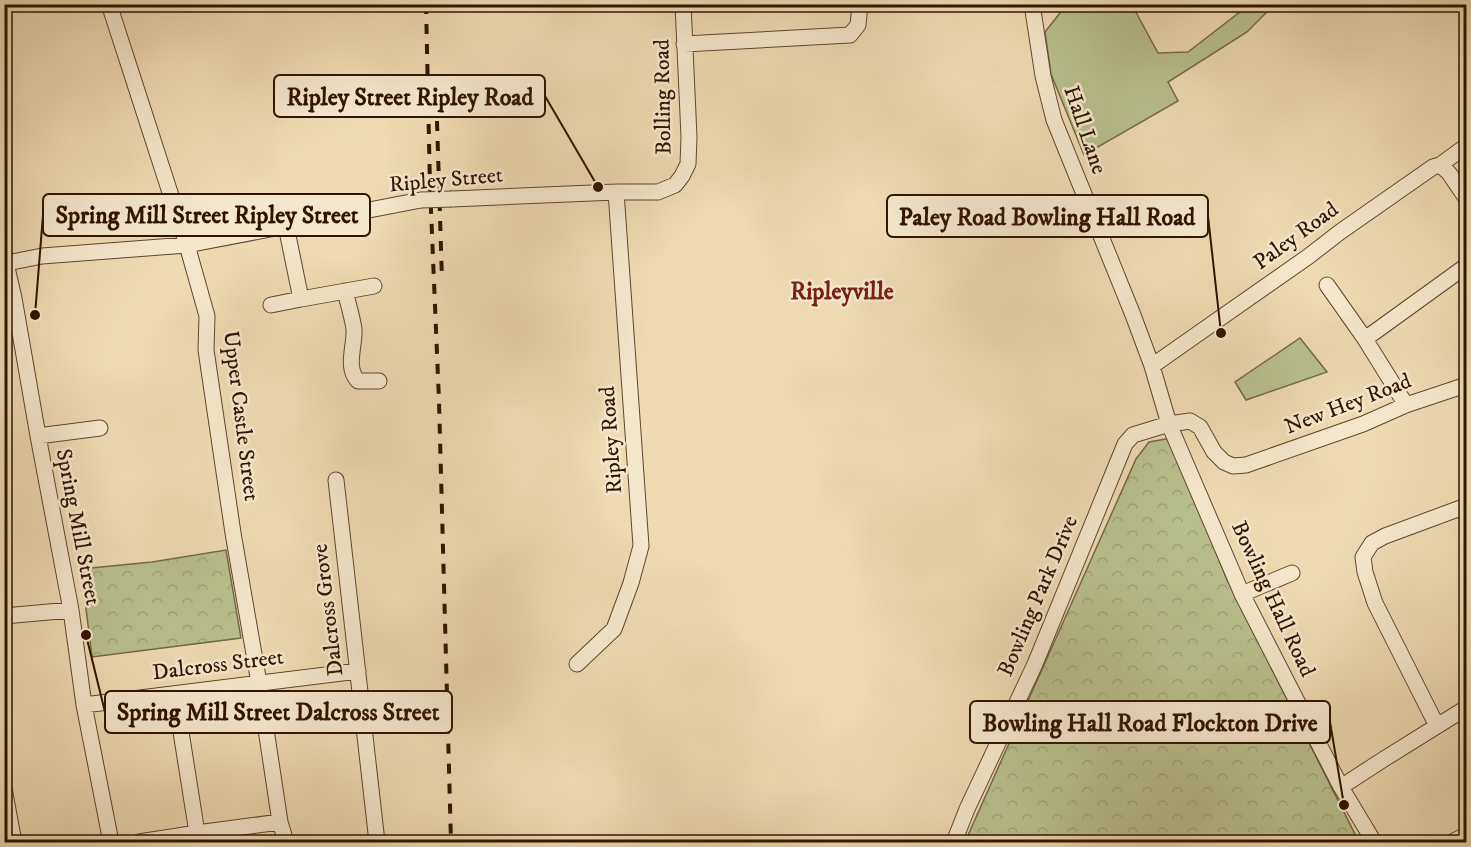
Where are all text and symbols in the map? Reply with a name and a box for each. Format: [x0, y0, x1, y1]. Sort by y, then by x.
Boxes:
street label: Bolling Road [648, 39, 678, 155]
callout: Ripley Street Ripley Road [274, 75, 545, 117]
street label: Hall Lane [1057, 82, 1113, 178]
text: Ripley Street Ripley Road [287, 83, 535, 113]
street label: Ripley Street [388, 162, 504, 198]
callout: Spring Mill Street Ripley Street [43, 194, 370, 236]
callout: Paley Road Bowling Hall Road [887, 195, 1208, 237]
street label: Paley Road [1248, 196, 1344, 276]
text: Spring Mill Street Ripley Street [55, 201, 359, 231]
text: Paley Road Bowling Hall Road [899, 203, 1196, 233]
district label: Ripleyville [790, 277, 894, 307]
street label: Upper Castle Street [217, 329, 265, 503]
street label: New Hey Road [1281, 367, 1415, 441]
street label: Ripley Road [594, 385, 628, 495]
street label: Spring Mill Street [50, 446, 106, 608]
street label: Bowling Park Drive [992, 511, 1084, 681]
street label: Bowling Hall Road [1225, 517, 1321, 681]
street label: Dalcross Grove [306, 542, 350, 678]
street label: Dalcross Street [151, 644, 285, 686]
callout: Spring Mill Street Dalcross Street [105, 691, 452, 733]
text: Spring Mill Street Dalcross Street [117, 698, 440, 728]
callout: Bowling Hall Road Flockton Drive [970, 701, 1330, 743]
text: Bowling Hall Road Flockton Drive [982, 709, 1318, 739]

